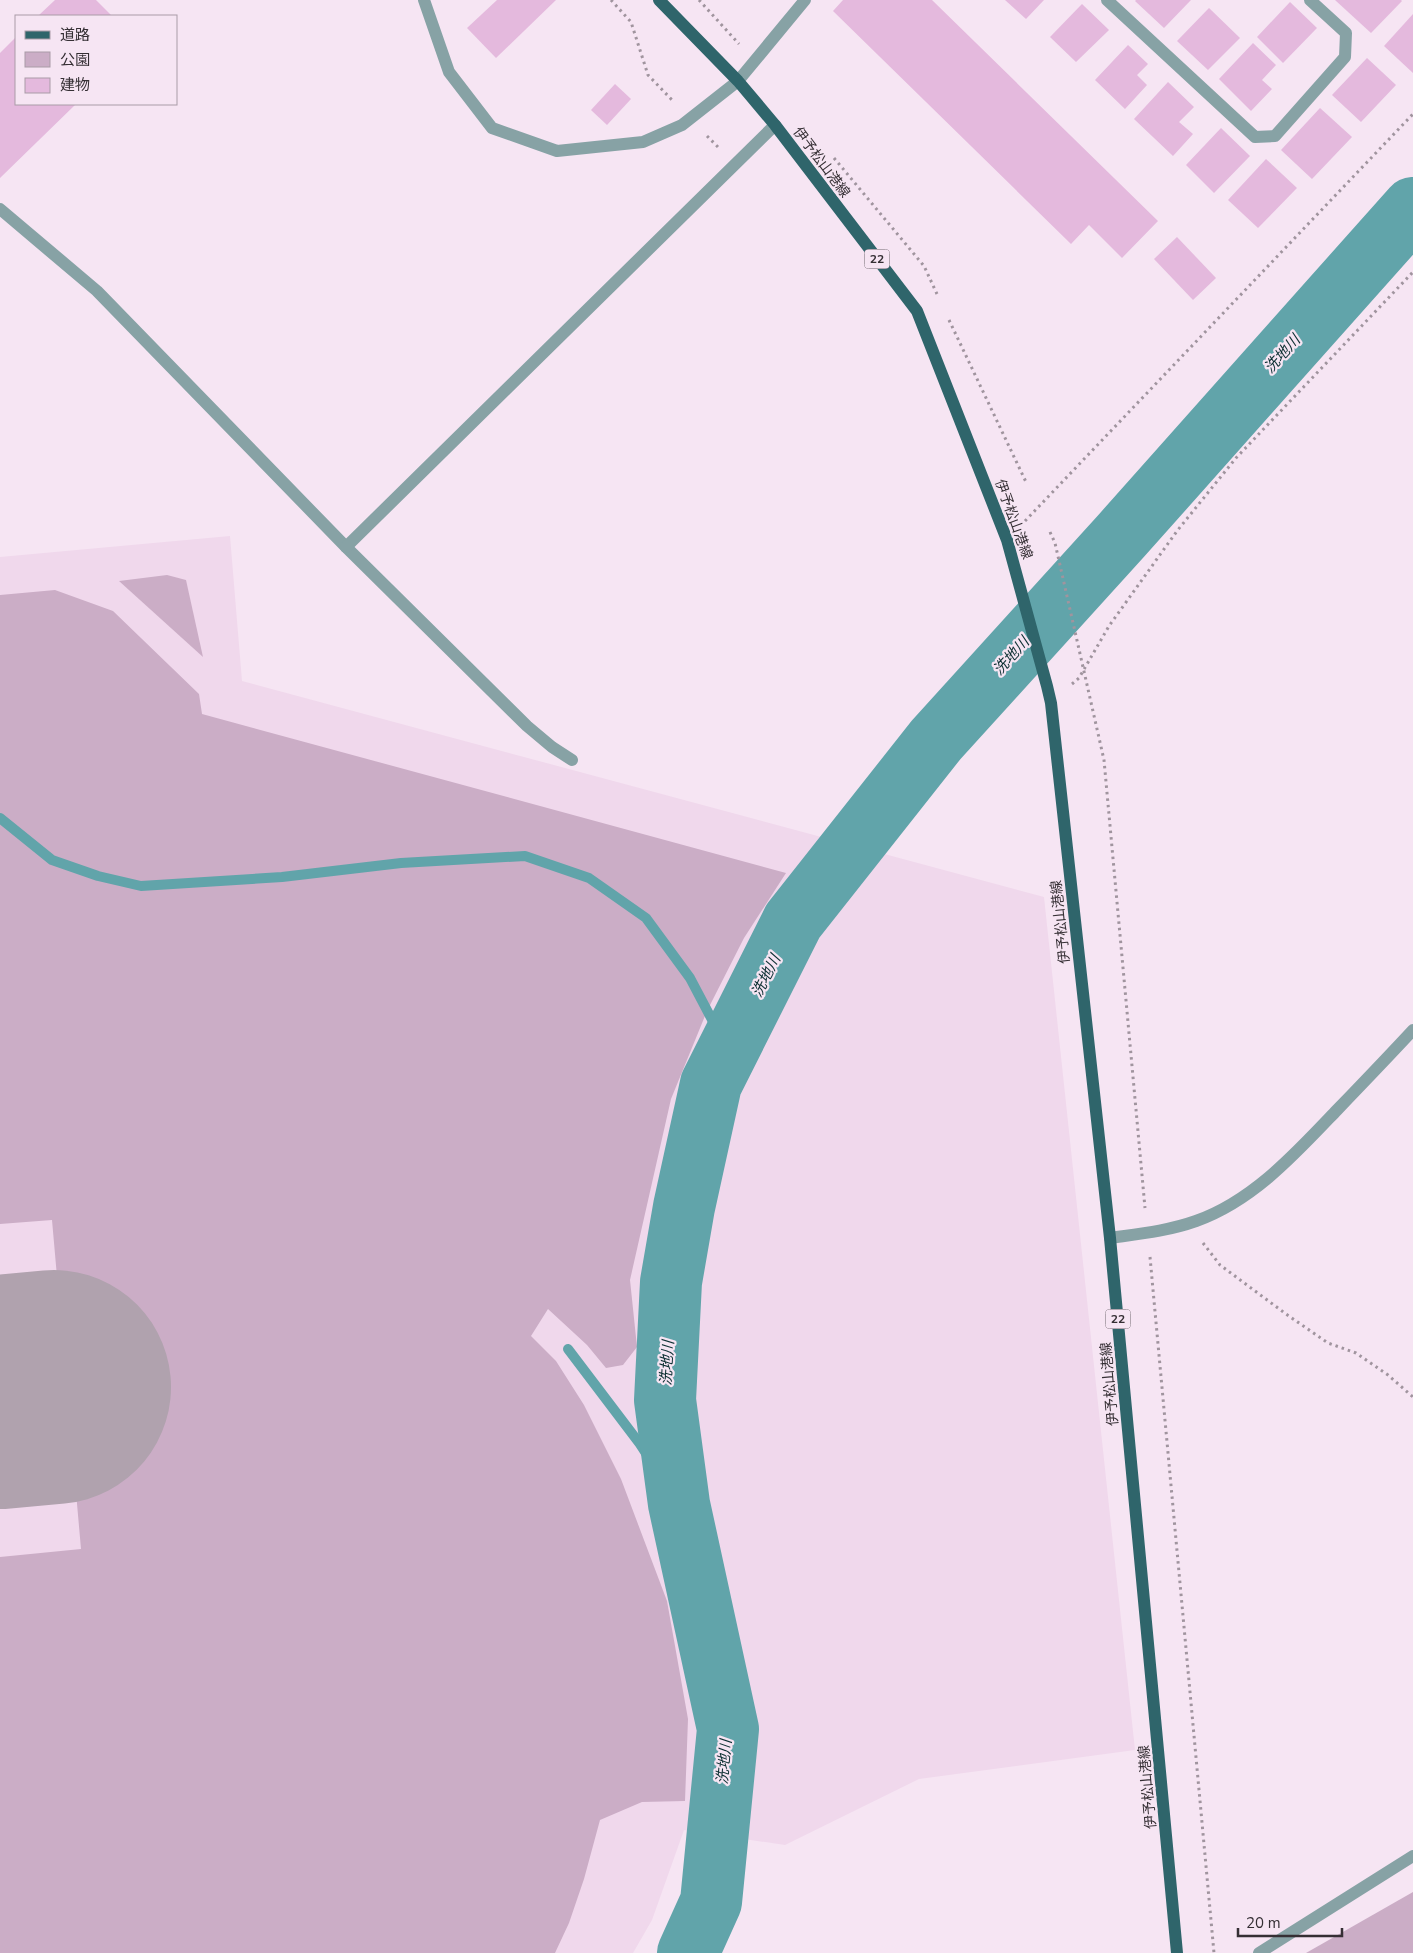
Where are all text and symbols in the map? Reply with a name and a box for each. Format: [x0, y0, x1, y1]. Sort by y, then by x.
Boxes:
legend [15, 15, 178, 105]
text: 道路 [60, 25, 90, 45]
text: 公園 [60, 50, 90, 70]
text: 建物 [60, 75, 90, 95]
street label: 伊予松山港線 [789, 123, 854, 202]
road number: 22 [864, 250, 890, 268]
water label: 洗地川 [1260, 329, 1306, 377]
street label: 伊予松山港線 [990, 476, 1037, 562]
water label: 洗地川 [989, 631, 1035, 679]
street label: 伊予松山港線 [1047, 879, 1074, 965]
water label: 洗地川 [747, 950, 786, 1001]
road number: 22 [1106, 1310, 1130, 1328]
water label: 洗地川 [656, 1338, 678, 1386]
street label: 伊予松山港線 [1096, 1341, 1123, 1427]
water label: 洗地川 [712, 1737, 736, 1785]
street label: 伊予松山港線 [1134, 1744, 1161, 1830]
scale bar [1238, 1906, 1342, 1938]
text: 20 m [1246, 1913, 1281, 1933]

